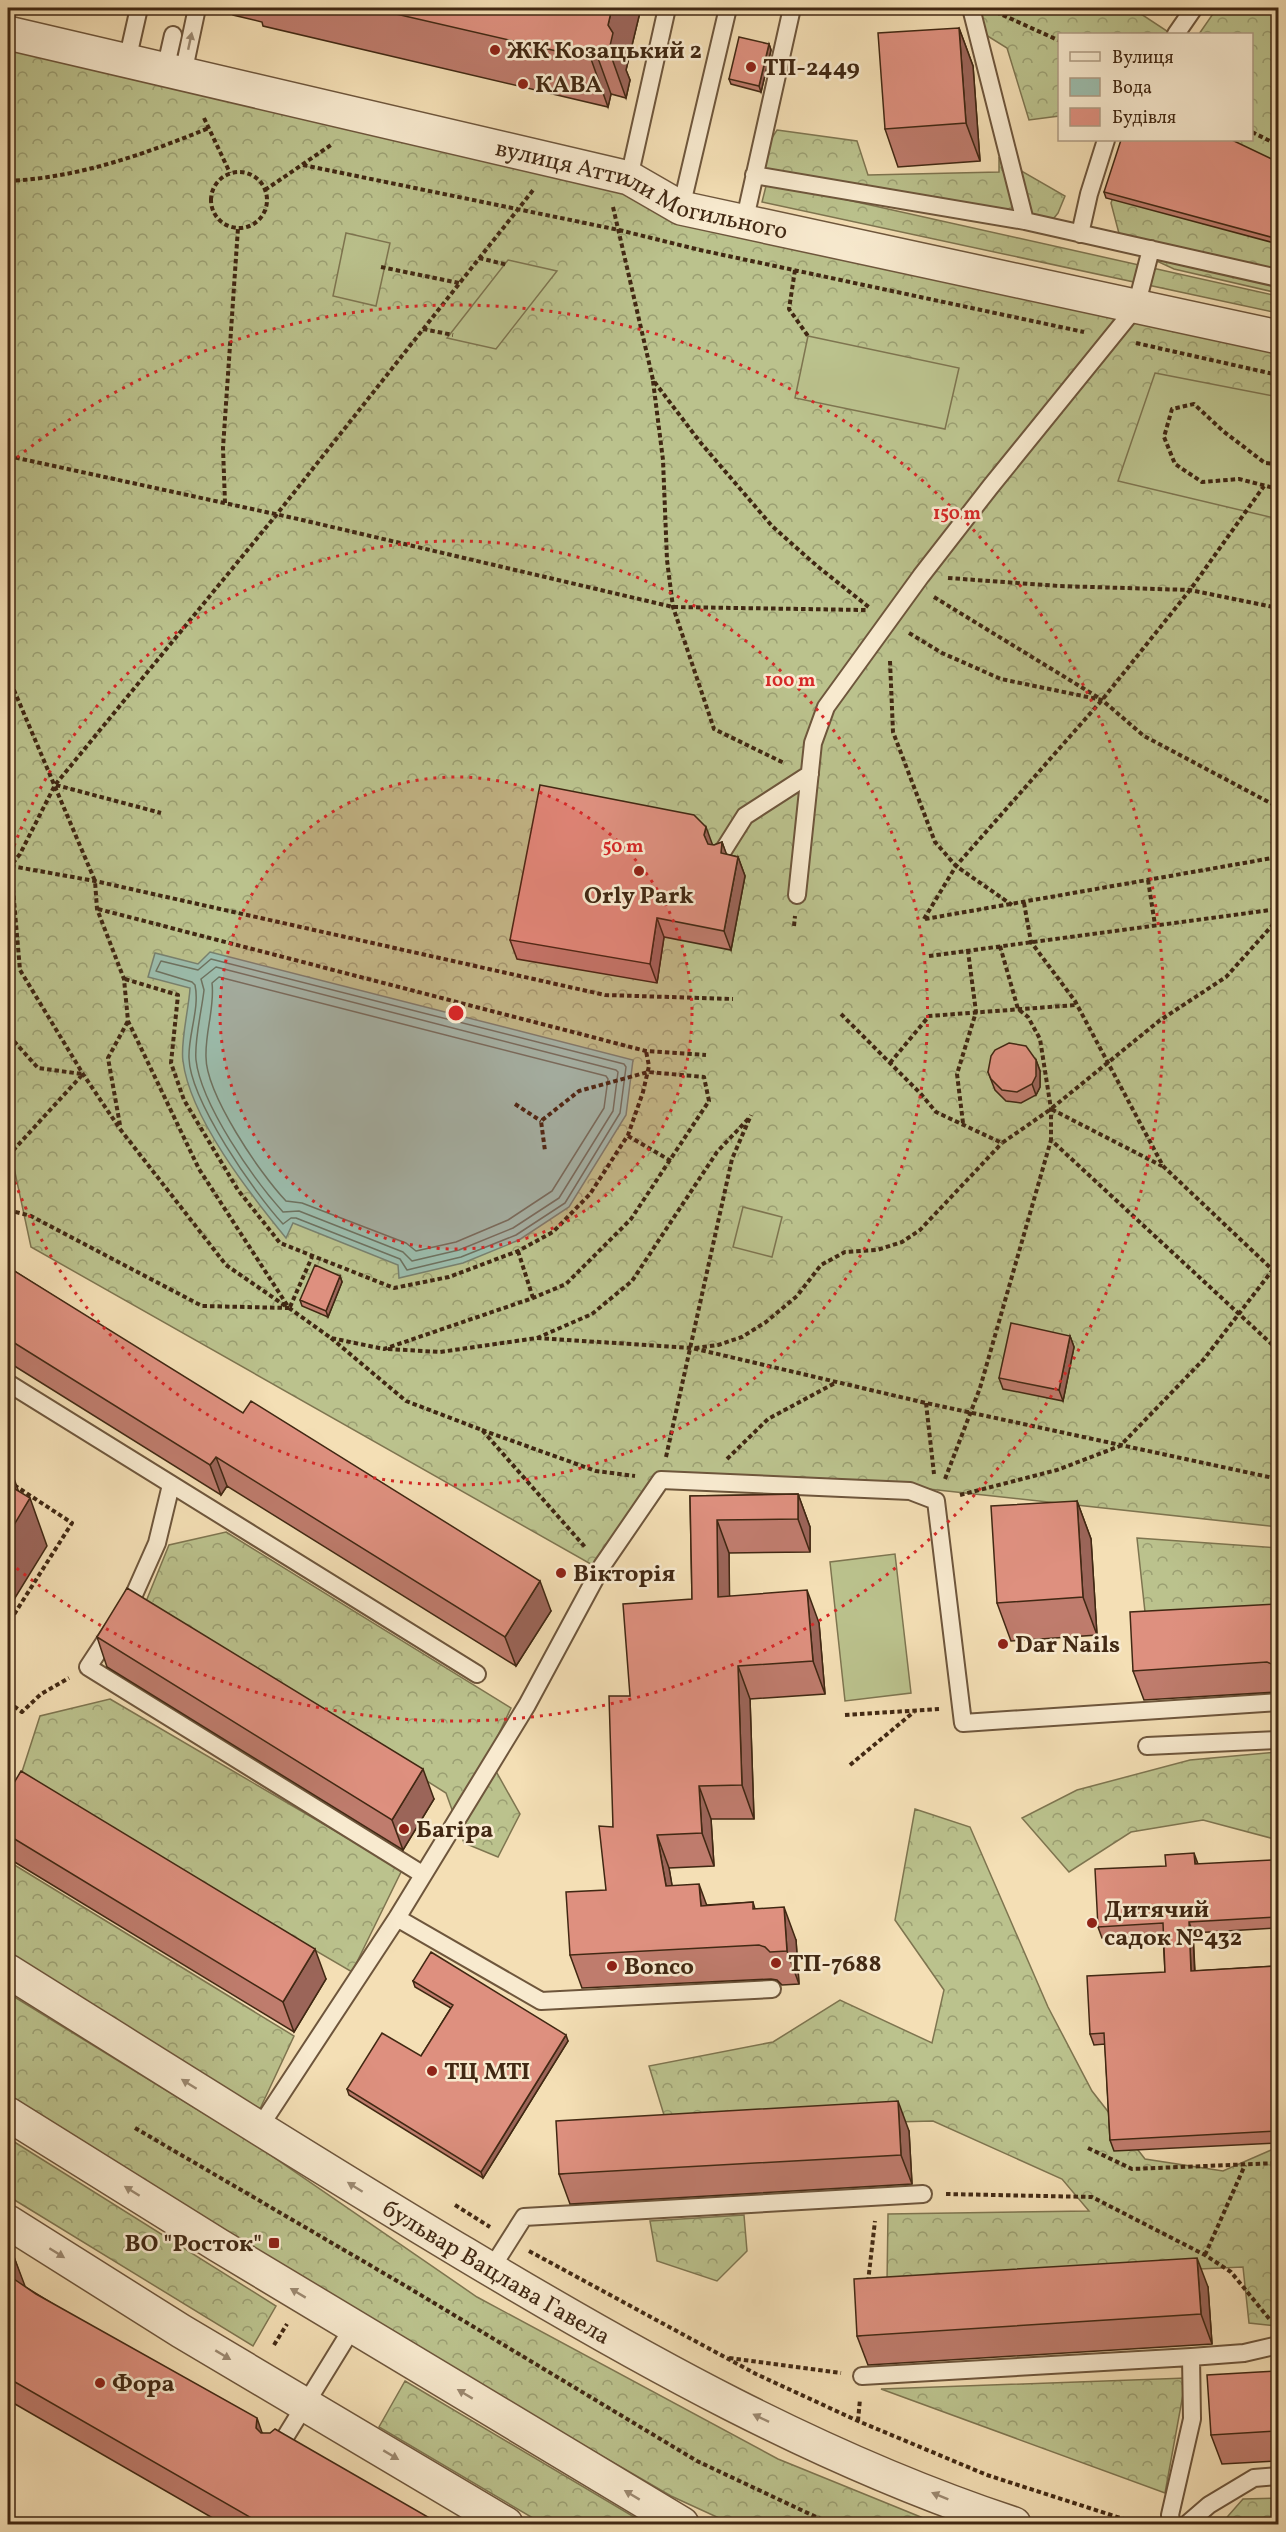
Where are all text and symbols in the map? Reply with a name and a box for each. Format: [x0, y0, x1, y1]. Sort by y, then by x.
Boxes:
one-way arrow [186, 31, 195, 50]
legend [1058, 33, 1253, 141]
place label: ЖК Козацький 2 [507, 35, 702, 69]
marker: ЖК Козацький 2 [488, 43, 502, 57]
text: Вулиця [1112, 46, 1174, 71]
place label: ТП-2449 [763, 52, 860, 86]
marker: ТП-2449 [744, 60, 758, 74]
place label: КАВА [535, 69, 602, 103]
text: Вода [1112, 76, 1152, 101]
marker: КАВА [516, 77, 530, 91]
text: Будівля [1112, 106, 1176, 131]
street label: вулиця Аттили Могильного [492, 132, 791, 250]
text: 150 m [933, 502, 981, 527]
text: 100 m [765, 669, 815, 694]
text: 50 m [603, 835, 643, 860]
marker: Orly Park [632, 864, 646, 878]
place label: Orly Park [584, 880, 694, 914]
centre of rings [446, 1003, 466, 1023]
place label: Вікторія [573, 1558, 676, 1592]
marker: Вікторія [554, 1566, 568, 1580]
place label: Dar Nails [1015, 1629, 1120, 1663]
marker: Dar Nails [996, 1637, 1010, 1651]
place label: Багіра [416, 1814, 493, 1848]
marker: Багіра [397, 1822, 411, 1836]
place label: Дитячий садок №432 [1104, 1894, 1242, 1956]
marker: Дитячий садок №432 [1085, 1916, 1099, 1930]
place label: ТП-7688 [788, 1948, 882, 1982]
place label: Bonco [624, 1951, 694, 1985]
marker: ТП-7688 [769, 1956, 783, 1970]
marker: Bonco [605, 1959, 619, 1973]
place label: ТЦ MTI [444, 2056, 530, 2090]
marker: ТЦ MTI [425, 2064, 439, 2078]
one-way arrow [181, 2079, 197, 2090]
one-way arrow [347, 2181, 363, 2192]
one-way arrow [124, 2186, 140, 2197]
street label: бульвар Вацлава Гавела [375, 2193, 616, 2354]
place label: ВО "Росток" [125, 2228, 262, 2262]
marker: ВО "Росток" [267, 2236, 281, 2250]
one-way arrow [49, 2248, 65, 2259]
one-way arrow [290, 2288, 306, 2299]
one-way arrow [215, 2350, 231, 2361]
place label: Фора [112, 2368, 175, 2402]
marker: Фора [93, 2376, 107, 2390]
one-way arrow [457, 2389, 473, 2400]
one-way arrow [752, 2414, 770, 2424]
one-way arrow [383, 2450, 399, 2461]
one-way arrow [624, 2490, 640, 2501]
one-way arrow [930, 2491, 948, 2501]

